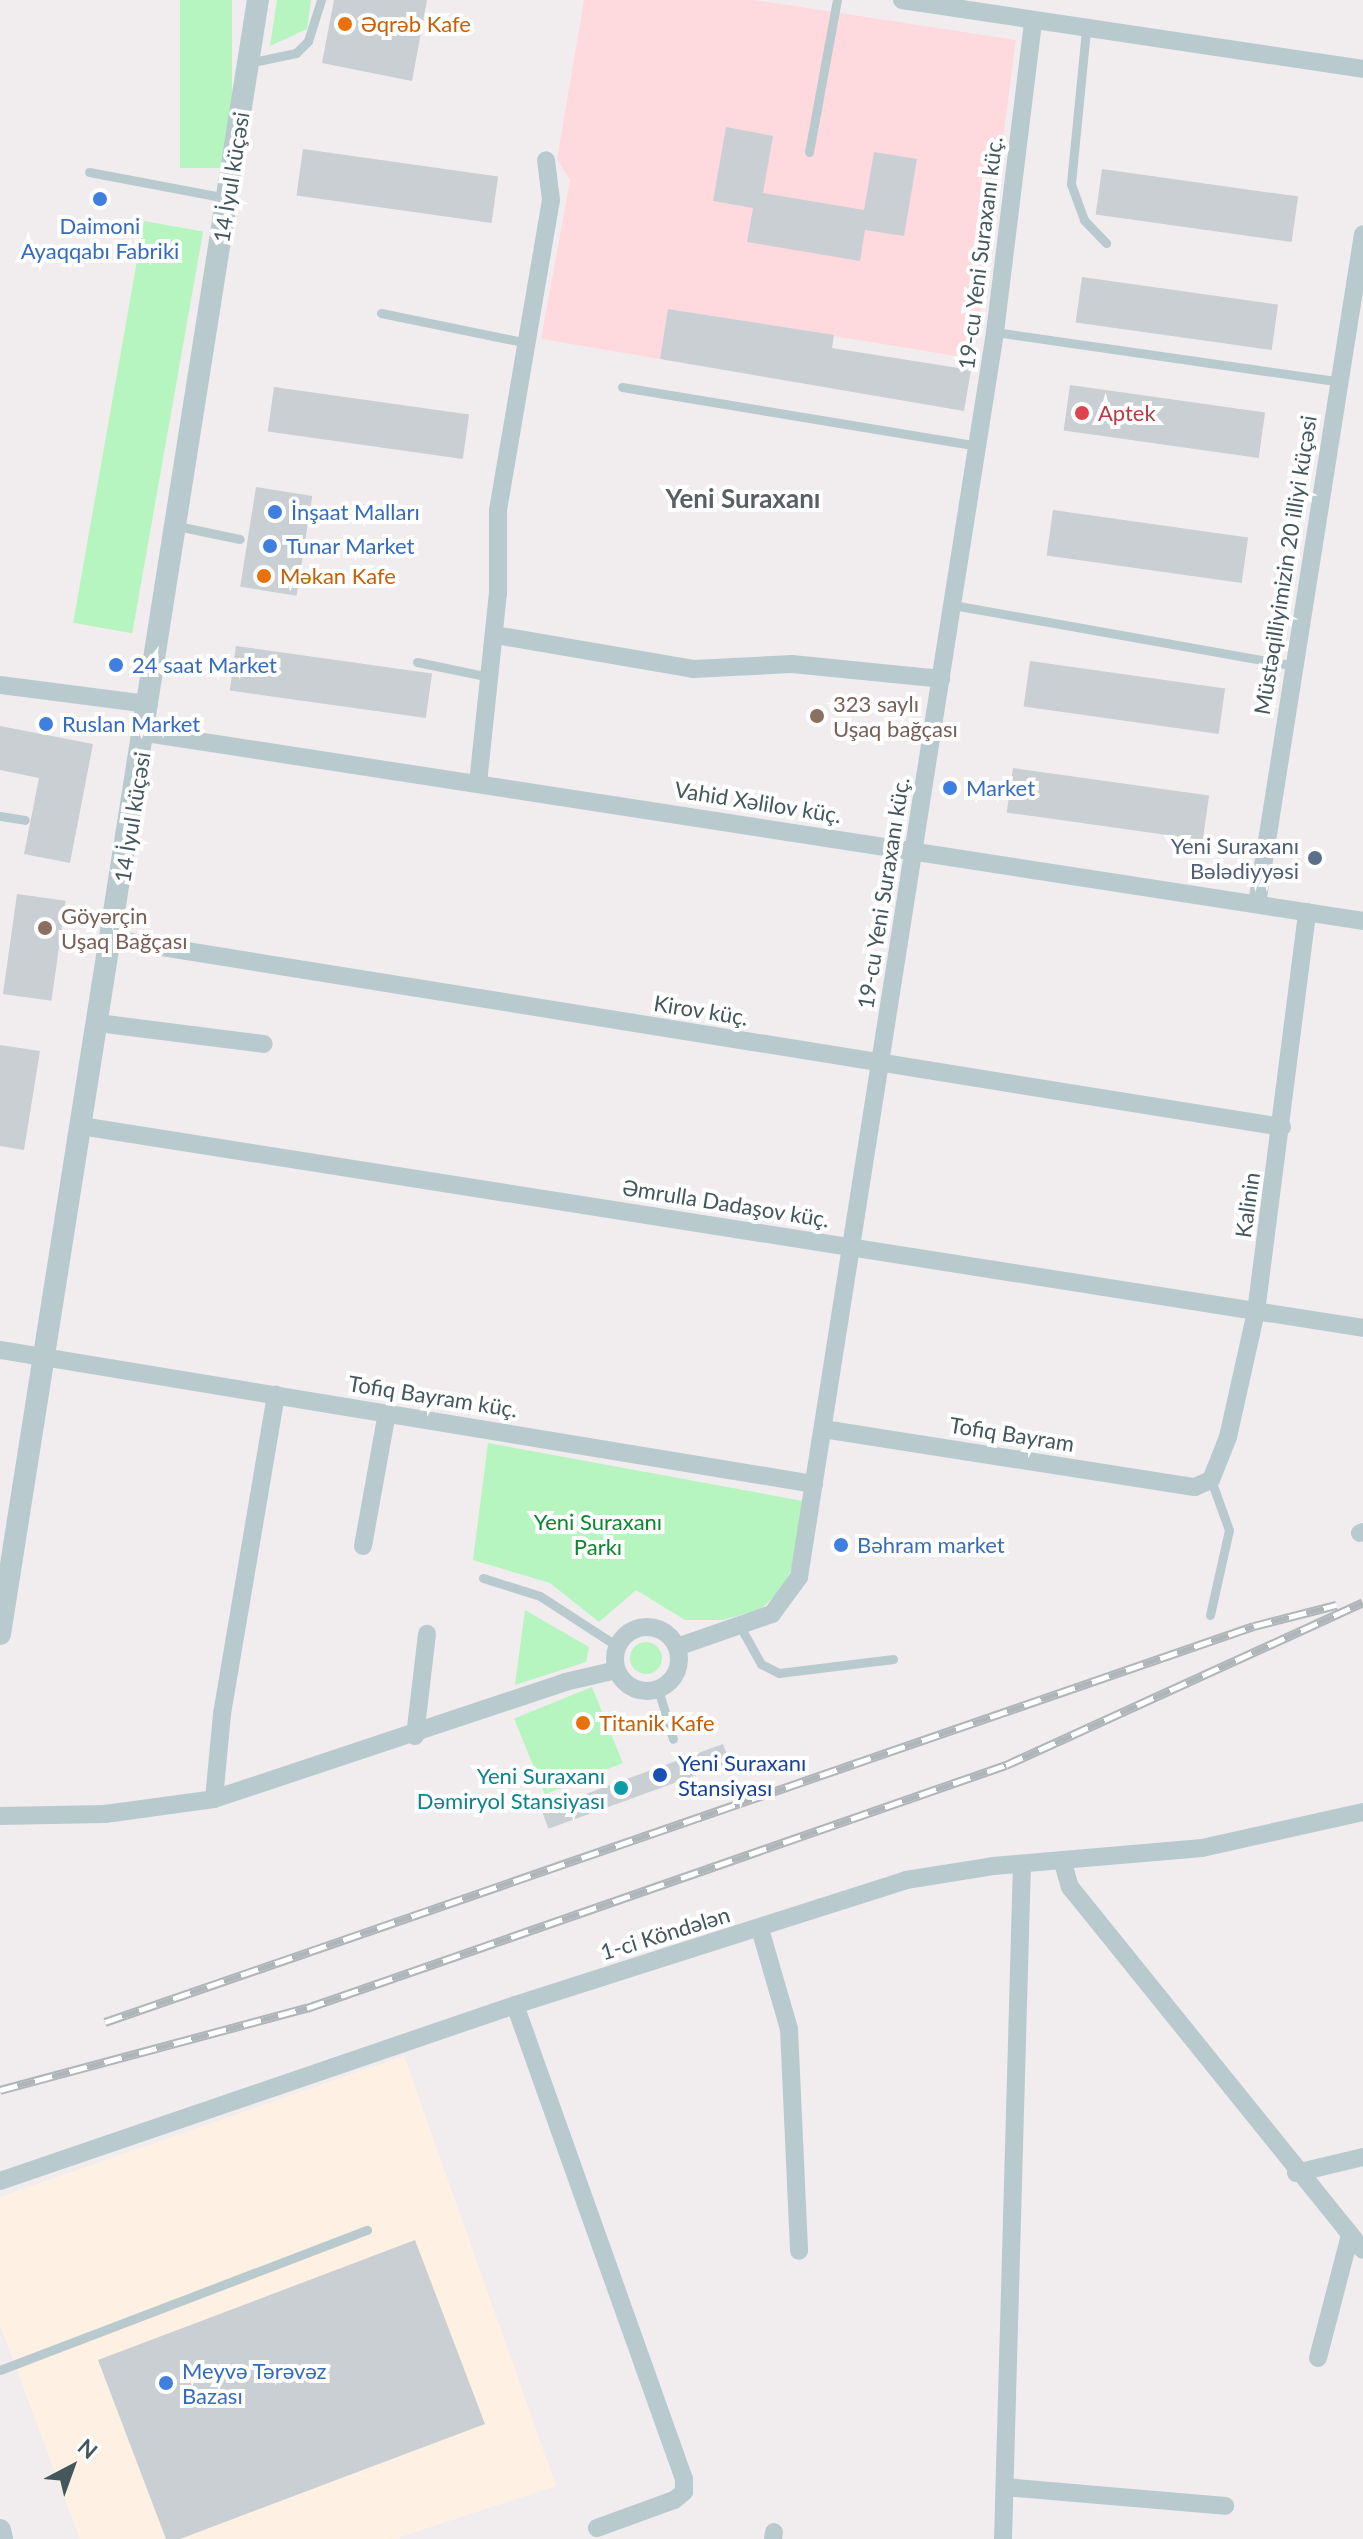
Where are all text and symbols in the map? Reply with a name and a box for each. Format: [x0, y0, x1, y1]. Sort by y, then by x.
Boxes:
place label: Əqrəb Kafe [361, 11, 471, 37]
marker: Əqrəb Kafe [336, 15, 354, 33]
street label: 14 İyul küçəsi [208, 110, 254, 244]
street label: 19-cu Yeni Suraxanı küç. [953, 135, 1007, 371]
marker: Daimoni Ayaqqabı Fabriki [91, 190, 109, 208]
place label: Daimoni Ayaqqabı Fabriki [21, 212, 179, 264]
place label: Aptek [1098, 400, 1156, 426]
marker: Aptek [1073, 404, 1091, 422]
street label: Müstəqilliyimizin 20 illiyi küçəsi [1248, 413, 1322, 717]
district label: Yeni Suraxanı [666, 483, 820, 515]
place label: İnşaat Malları [291, 499, 420, 525]
marker: İnşaat Malları [266, 503, 284, 521]
place label: Tunar Market [286, 533, 415, 559]
marker: Tunar Market [261, 537, 279, 555]
place label: Məkan Kafe [280, 563, 396, 589]
marker: Məkan Kafe [255, 567, 273, 585]
place label: 24 saat Market [132, 652, 277, 678]
marker: 24 saat Market [107, 656, 125, 674]
place label: 323 saylı Uşaq bağçası [833, 690, 958, 742]
marker: 323 saylı Uşaq bağçası [808, 707, 826, 725]
place label: Ruslan Market [62, 711, 200, 737]
marker: Ruslan Market [37, 715, 55, 733]
street label: 14 İyul küçəsi [109, 750, 155, 884]
street label: 19-cu Yeni Suraxanı küç. [852, 775, 914, 1011]
place label: Market [966, 775, 1035, 801]
street label: Vahid Xəlilov küç. [672, 776, 844, 828]
marker: Market [941, 779, 959, 797]
place label: Yeni Suraxanı Bələdiyyəsi [1171, 832, 1299, 884]
marker: Yeni Suraxanı Bələdiyyəsi [1306, 849, 1324, 867]
place label: Göyərçin Uşaq Bağçası [61, 902, 188, 954]
marker: Göyərçin Uşaq Bağçası [36, 919, 54, 937]
street label: Kirov küç. [652, 989, 750, 1031]
street label: Kalinin [1229, 1171, 1265, 1239]
street label: Əmrulla Dadaşov küç. [621, 1174, 831, 1232]
street label: Tofiq Bayram küç. [347, 1370, 519, 1422]
street label: Tofiq Bayram [948, 1411, 1076, 1457]
park label: Yeni Suraxanı Parkı [534, 1508, 662, 1560]
place label: Bәhram market [857, 1532, 1005, 1558]
marker: Bәhram market [832, 1536, 850, 1554]
place label: Titanik Kafe [599, 1710, 715, 1736]
marker: Titanik Kafe [574, 1714, 592, 1732]
place label: Yeni Suraxanı Stansiyası [678, 1749, 806, 1800]
place label: Yeni Suraxanı Dəmiryol Stansiyası [417, 1762, 605, 1814]
marker: Yeni Suraxanı Stansiyası [649, 1764, 671, 1786]
marker: Yeni Suraxanı Dəmiryol Stansiyası [612, 1779, 630, 1797]
street label: 1-ci Köndələn [597, 1901, 733, 1965]
place label: Meyvə Tərəvəz Bazası [182, 2357, 327, 2408]
marker: Meyvə Tərəvəz Bazası [157, 2374, 175, 2392]
north arrow [32, 2427, 112, 2507]
text: N [73, 2433, 103, 2464]

